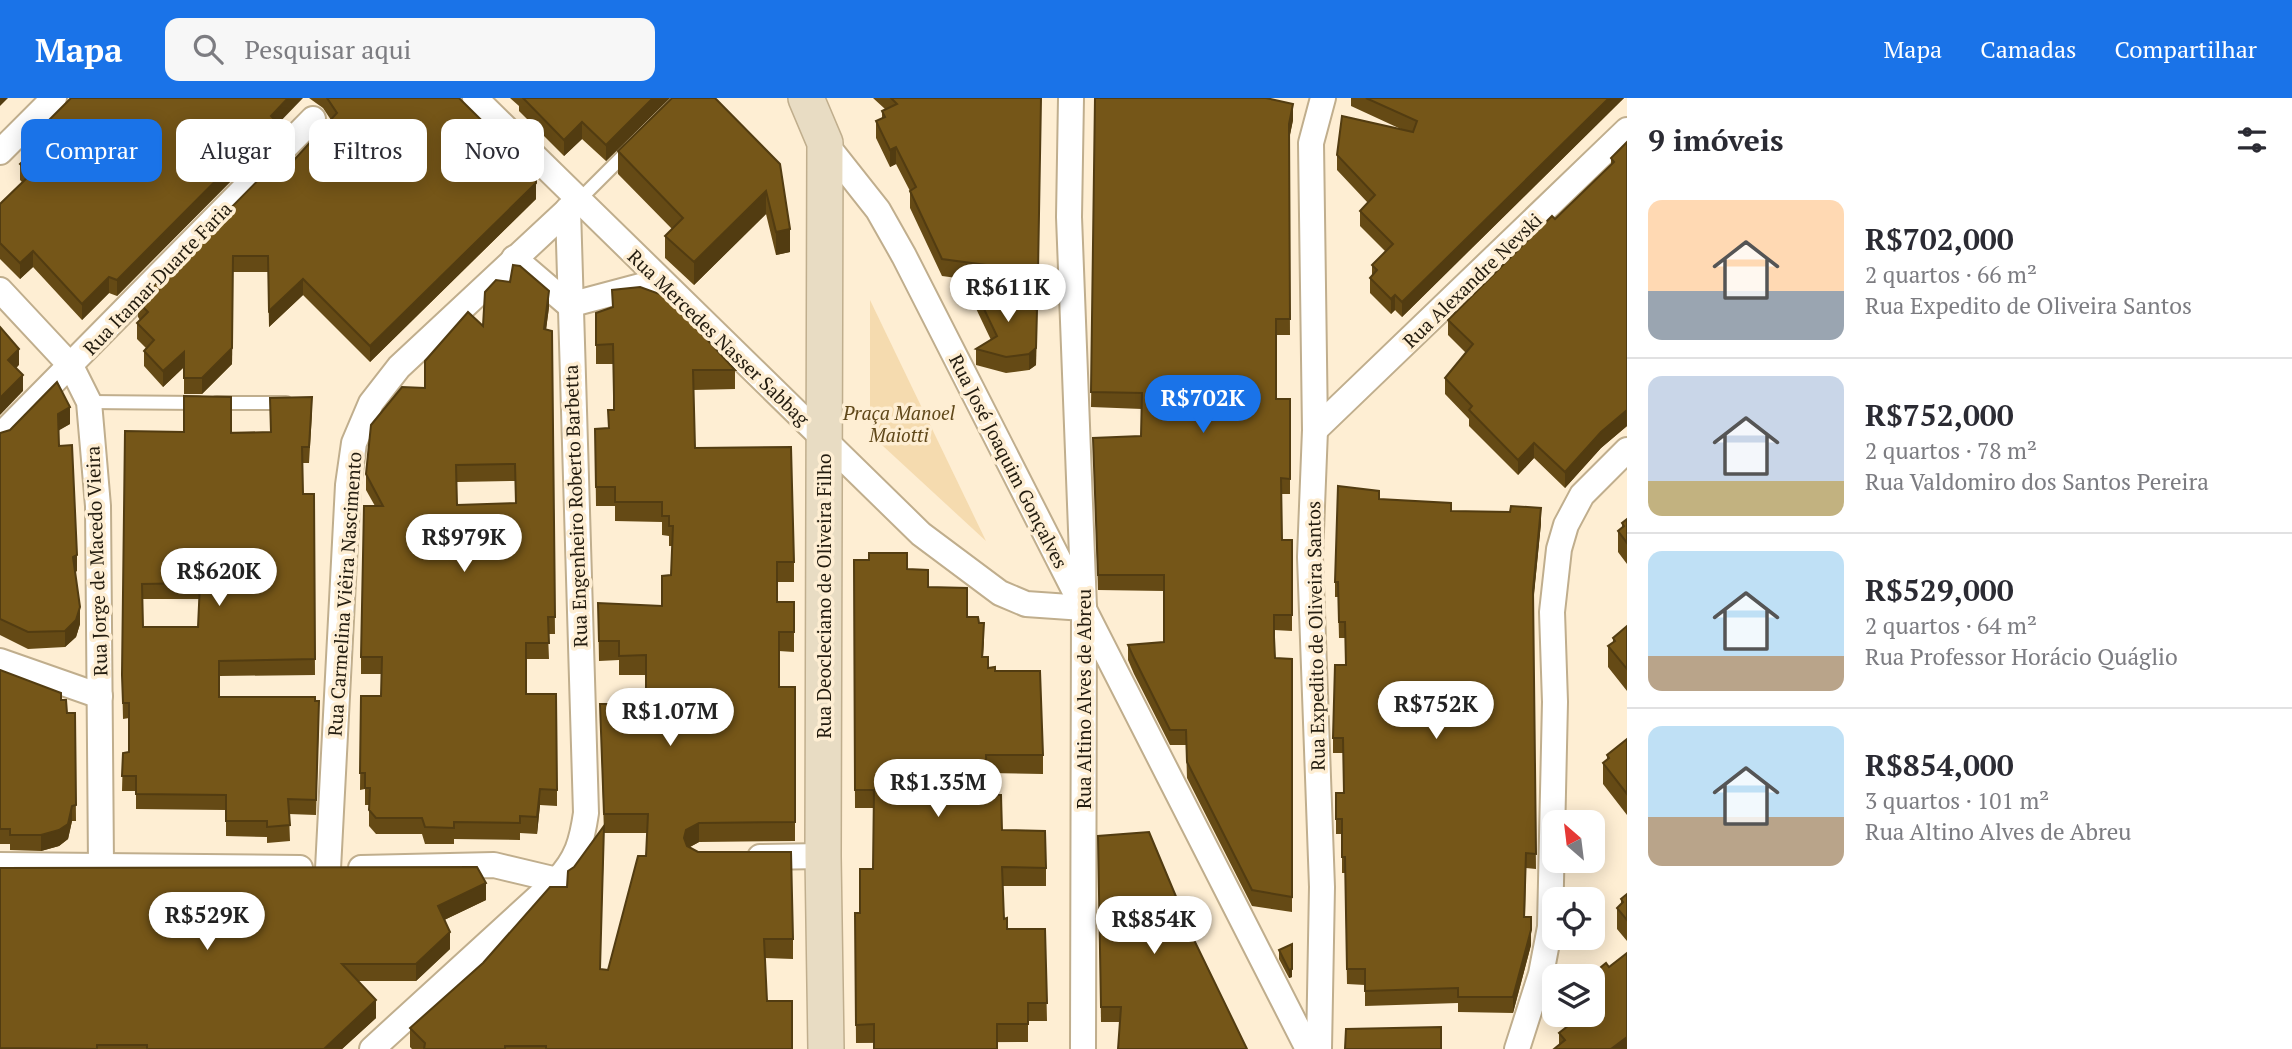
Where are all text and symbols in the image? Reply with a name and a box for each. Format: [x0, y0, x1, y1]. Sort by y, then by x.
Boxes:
search box [165, 18, 655, 81]
text: Mapa [35, 28, 123, 71]
icon: search [189, 30, 227, 68]
text: Pesquisar aqui [245, 32, 411, 66]
text: Mapa [1884, 33, 1942, 65]
text: Camadas [1980, 33, 2076, 65]
text: Compartilhar [2114, 33, 2257, 65]
chip: Comprar [21, 119, 162, 182]
chip: Alugar [176, 119, 295, 182]
chip: Filtros [309, 119, 427, 182]
chip: Novo [441, 119, 544, 182]
text: 9 imóveis [1648, 120, 1783, 160]
icon: filters [2233, 121, 2271, 159]
street label: Rua Itamar Duarte Faria [77, 196, 237, 360]
street label: Rua Alexandre Nevski [1397, 207, 1547, 353]
text: R$702,000 [1865, 219, 2014, 259]
icon: home [1704, 228, 1788, 312]
street label: Rua Mercedes Nasser Sabbag [623, 244, 816, 431]
text: 2 quartos · 66 m² [1865, 259, 2037, 290]
pin: R$611K [951, 264, 1065, 324]
text: R$611K [966, 271, 1050, 302]
text: Rua Expedito de Oliveira Santos [1865, 290, 2192, 321]
street label: Rua José Joaquim Gonçalves [944, 350, 1074, 572]
street label: Rua Engenheiro Roberto Barbetta [558, 364, 592, 648]
pin: R$702K [1146, 376, 1260, 435]
text: R$702K [1161, 382, 1245, 413]
text: R$752,000 [1865, 395, 2014, 435]
park label: Praça Manoel Maiotti [842, 400, 956, 447]
icon: home [1704, 404, 1788, 488]
text: 2 quartos · 78 m² [1865, 435, 2037, 466]
street label: Rua Jorge de Macedo Vieira [79, 445, 113, 677]
street label: Rua Carmelina Viêira Nascimento [322, 451, 366, 737]
street label: Rua Deocleciano de Oliveira Filho [811, 453, 836, 739]
text: Rua Valdomiro dos Santos Pereira [1865, 466, 2209, 497]
street label: Rua Expedito de Oliveira Santos [1300, 501, 1330, 771]
pin: R$979K [407, 514, 521, 574]
text: R$979K [422, 521, 506, 552]
pin: R$620K [162, 548, 276, 608]
text: R$620K [177, 555, 261, 586]
text: R$529,000 [1865, 570, 2014, 610]
icon: home [1704, 579, 1788, 663]
street label: Rua Altino Alves de Abreu [1071, 589, 1096, 809]
text: 2 quartos · 64 m² [1865, 610, 2037, 641]
text: Rua Professor Horácio Quáglio [1865, 641, 2178, 672]
pin: R$752K [1379, 682, 1493, 741]
pin: R$1.07M [605, 688, 735, 748]
text: R$752K [1394, 688, 1478, 719]
text: R$1.07M [622, 695, 718, 726]
text: R$854,000 [1865, 745, 2014, 785]
icon: home [1704, 754, 1788, 838]
pin: R$1.35M [873, 760, 1003, 819]
text: R$1.35M [890, 766, 986, 797]
text: 3 quartos · 101 m² [1865, 785, 2049, 816]
north arrow [1542, 810, 1605, 873]
map controls [1542, 810, 1605, 1027]
text: Rua Altino Alves de Abreu [1865, 816, 2132, 847]
button: locate [1542, 887, 1605, 950]
pin: R$529K [150, 892, 264, 952]
pin: R$854K [1097, 896, 1211, 956]
text: R$529K [165, 899, 249, 930]
text: R$854K [1112, 903, 1196, 934]
button: layers [1542, 964, 1605, 1027]

